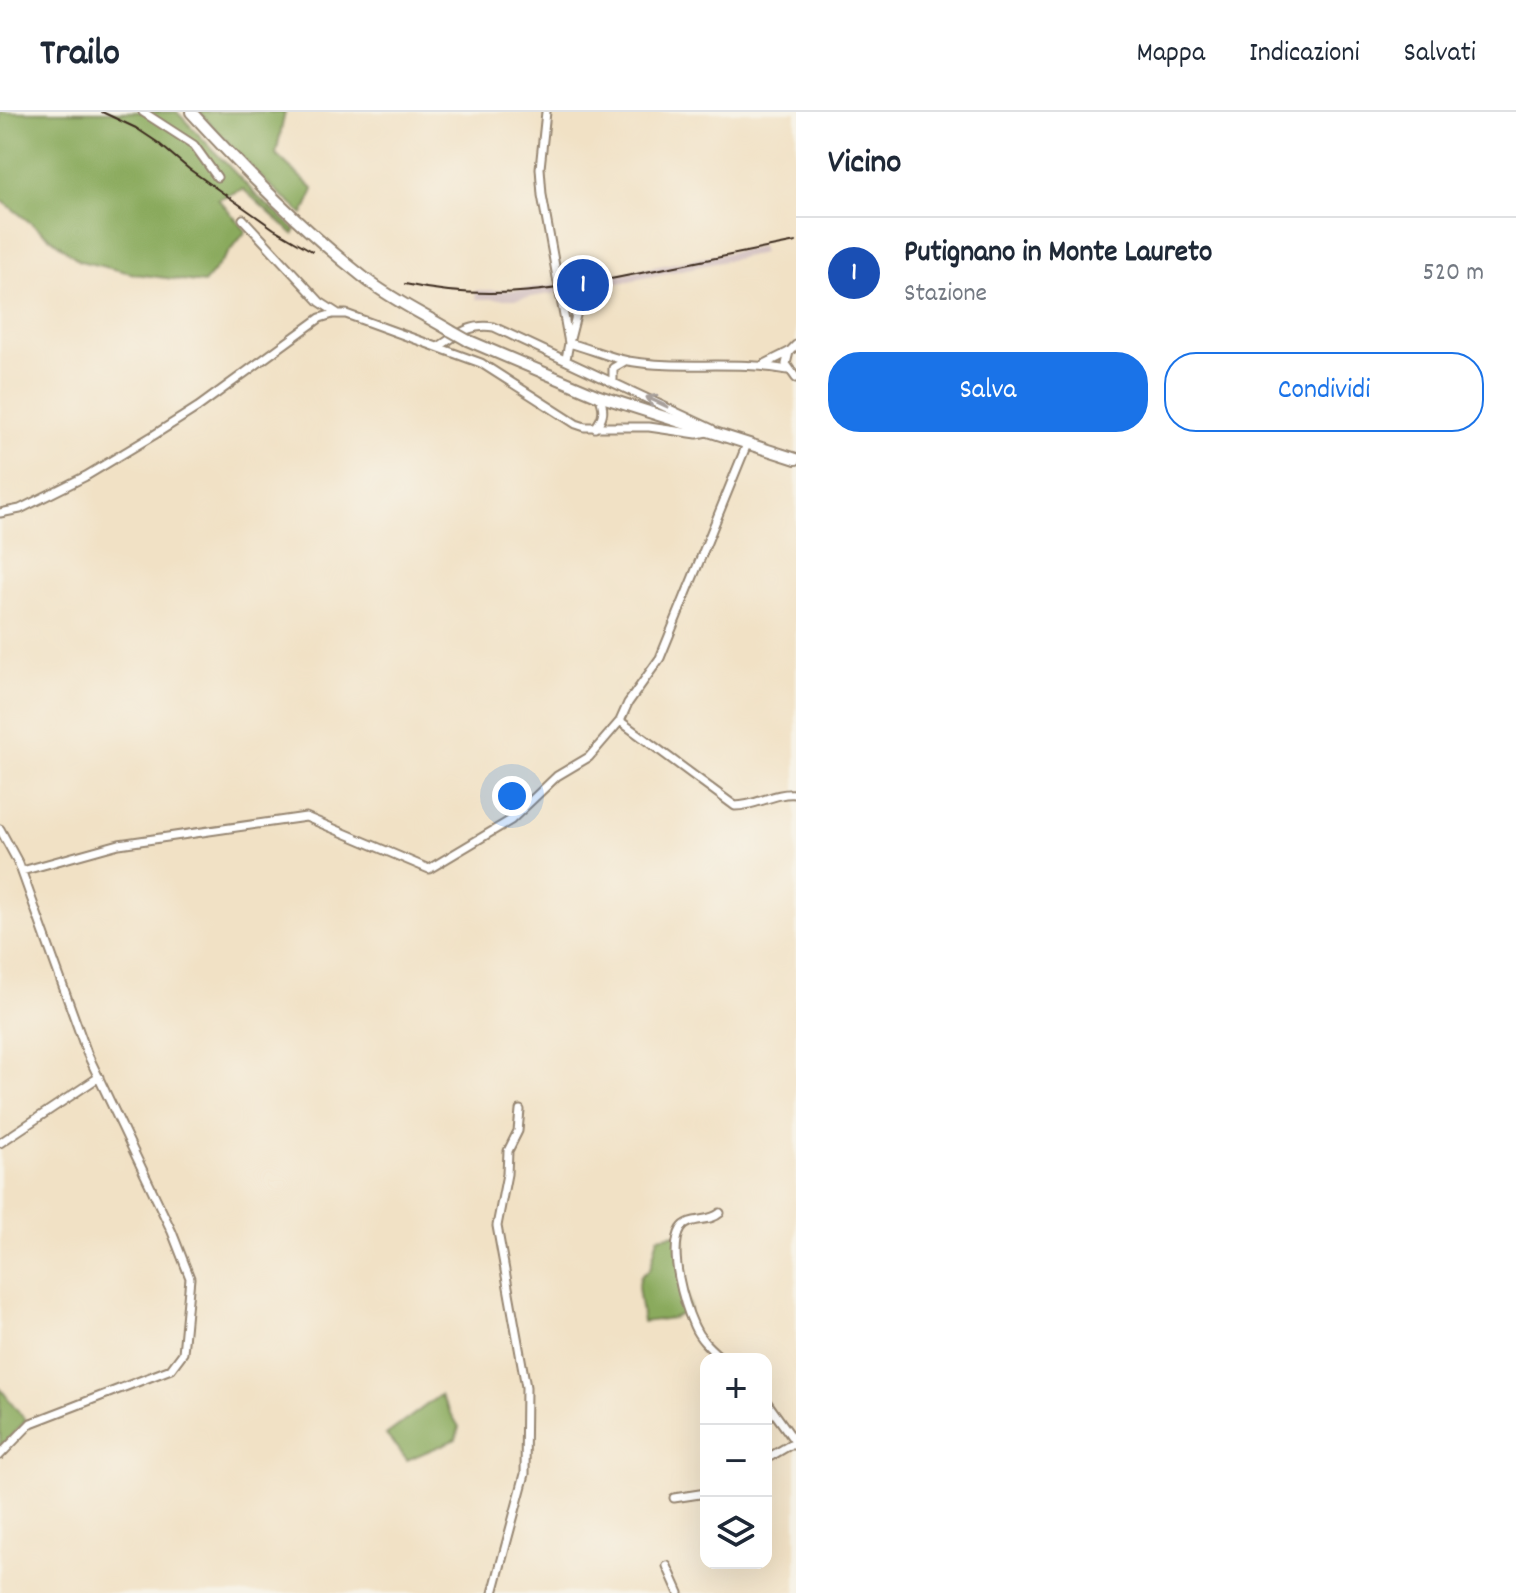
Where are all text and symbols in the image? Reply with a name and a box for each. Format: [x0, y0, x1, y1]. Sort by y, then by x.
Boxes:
text: Trailo [40, 28, 120, 83]
text: Mappa [1137, 35, 1205, 75]
text: Indicazioni [1249, 35, 1360, 75]
text: Salvati [1404, 35, 1476, 75]
text: Vicino [828, 140, 901, 189]
text: Putignano in Monte Laureto [904, 233, 1212, 276]
pin: 1 [557, 255, 609, 315]
text: 1 [851, 255, 857, 292]
text: 520 m [1423, 255, 1484, 292]
text: Stazione [904, 276, 987, 313]
button: Salva [828, 352, 1148, 432]
button: Condividi [1164, 352, 1484, 432]
one-way arrow [645, 394, 669, 409]
your location [492, 776, 532, 816]
map controls [700, 1353, 772, 1569]
button: + [700, 1353, 772, 1425]
button: − [700, 1425, 772, 1497]
button: layers [700, 1497, 772, 1569]

